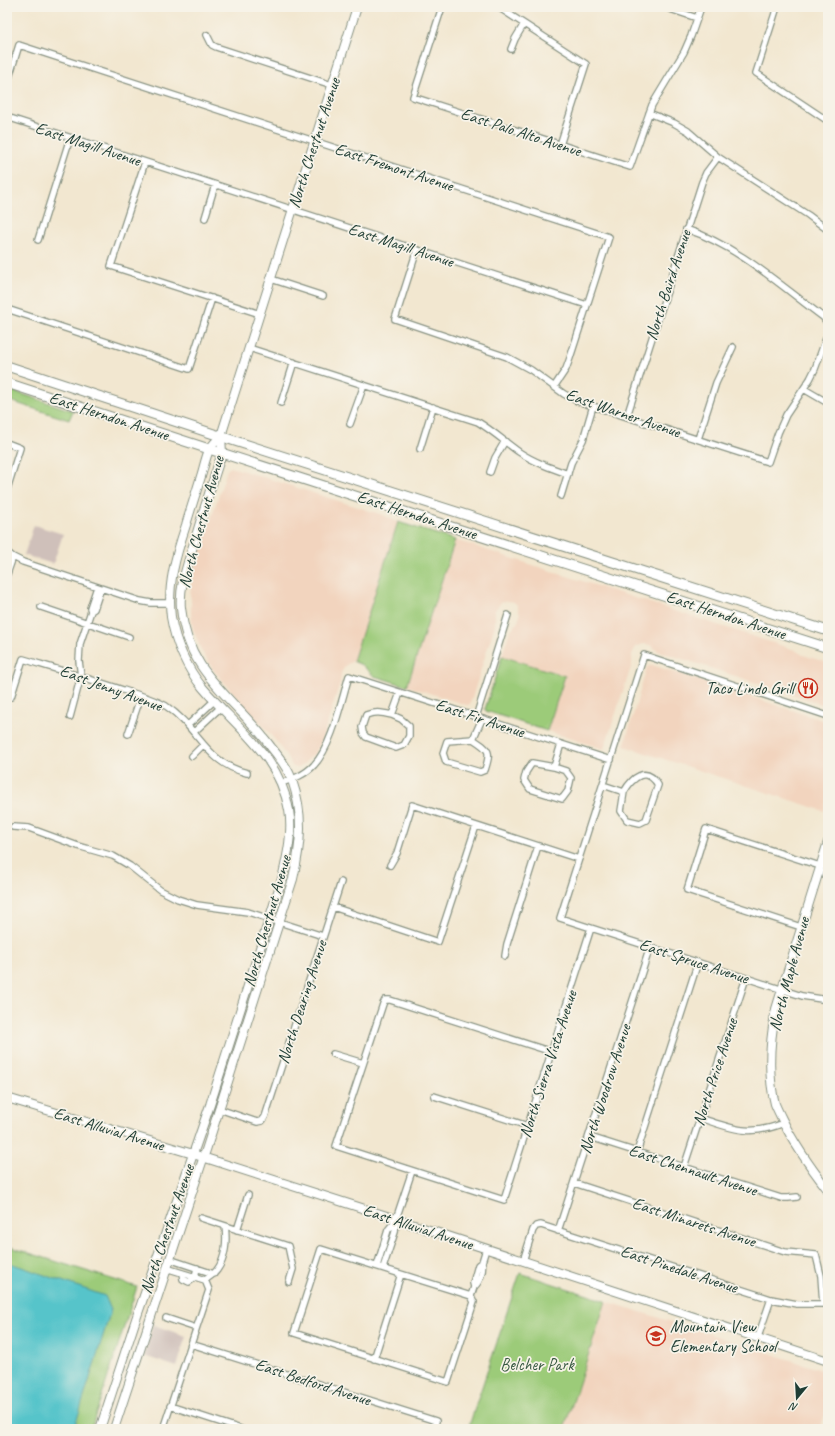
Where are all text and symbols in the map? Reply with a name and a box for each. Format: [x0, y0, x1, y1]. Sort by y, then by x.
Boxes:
street label: North Chestnut Avenue [283, 74, 345, 211]
street label: East Palo Alto Avenue [458, 103, 585, 162]
street label: East Magill Avenue [33, 117, 145, 171]
street label: East Fremont Avenue [332, 138, 457, 196]
street label: East Magill Avenue [346, 218, 458, 272]
street label: North Baird Avenue [640, 226, 696, 343]
street label: East Warner Avenue [563, 384, 684, 443]
street label: East Herndon Avenue [47, 387, 173, 446]
street label: North Chestnut Avenue [173, 452, 229, 590]
street label: East Herndon Avenue [355, 486, 481, 545]
street label: East Herndon Avenue [664, 586, 790, 645]
street label: East Jenny Avenue [57, 660, 166, 717]
restaurant icon: Taco Lindo Grill [797, 677, 819, 699]
place label: Taco Lindo Grill [706, 678, 797, 699]
street label: East Fir Avenue [433, 694, 528, 743]
street label: North Chestnut Avenue [238, 852, 296, 989]
street label: North Maple Avenue [764, 913, 815, 1033]
street label: East Spruce Avenue [637, 933, 753, 989]
street label: North Dearing Avenue [272, 936, 332, 1066]
street label: North Sierra Vista Avenue [514, 986, 582, 1140]
street label: North Price Avenue [688, 1014, 743, 1128]
street label: North Woodrow Avenue [574, 1020, 636, 1156]
street label: East Alluvial Avenue [51, 1102, 168, 1156]
street label: East Chennault Avenue [626, 1139, 761, 1201]
street label: North Chestnut Avenue [135, 1160, 199, 1296]
street label: East Minarets Avenue [630, 1192, 760, 1252]
street label: East Alluvial Avenue [360, 1199, 477, 1255]
street label: East Pinedale Avenue [618, 1240, 742, 1298]
place label: Mountain View Elementary School [670, 1316, 779, 1357]
school or university icon: Mountain View Elementary School [645, 1325, 667, 1347]
street label: East Bedford Avenue [253, 1353, 375, 1411]
park label: Belcher Park [500, 1354, 575, 1375]
north arrow [777, 1378, 817, 1418]
text: N [786, 1399, 799, 1415]

